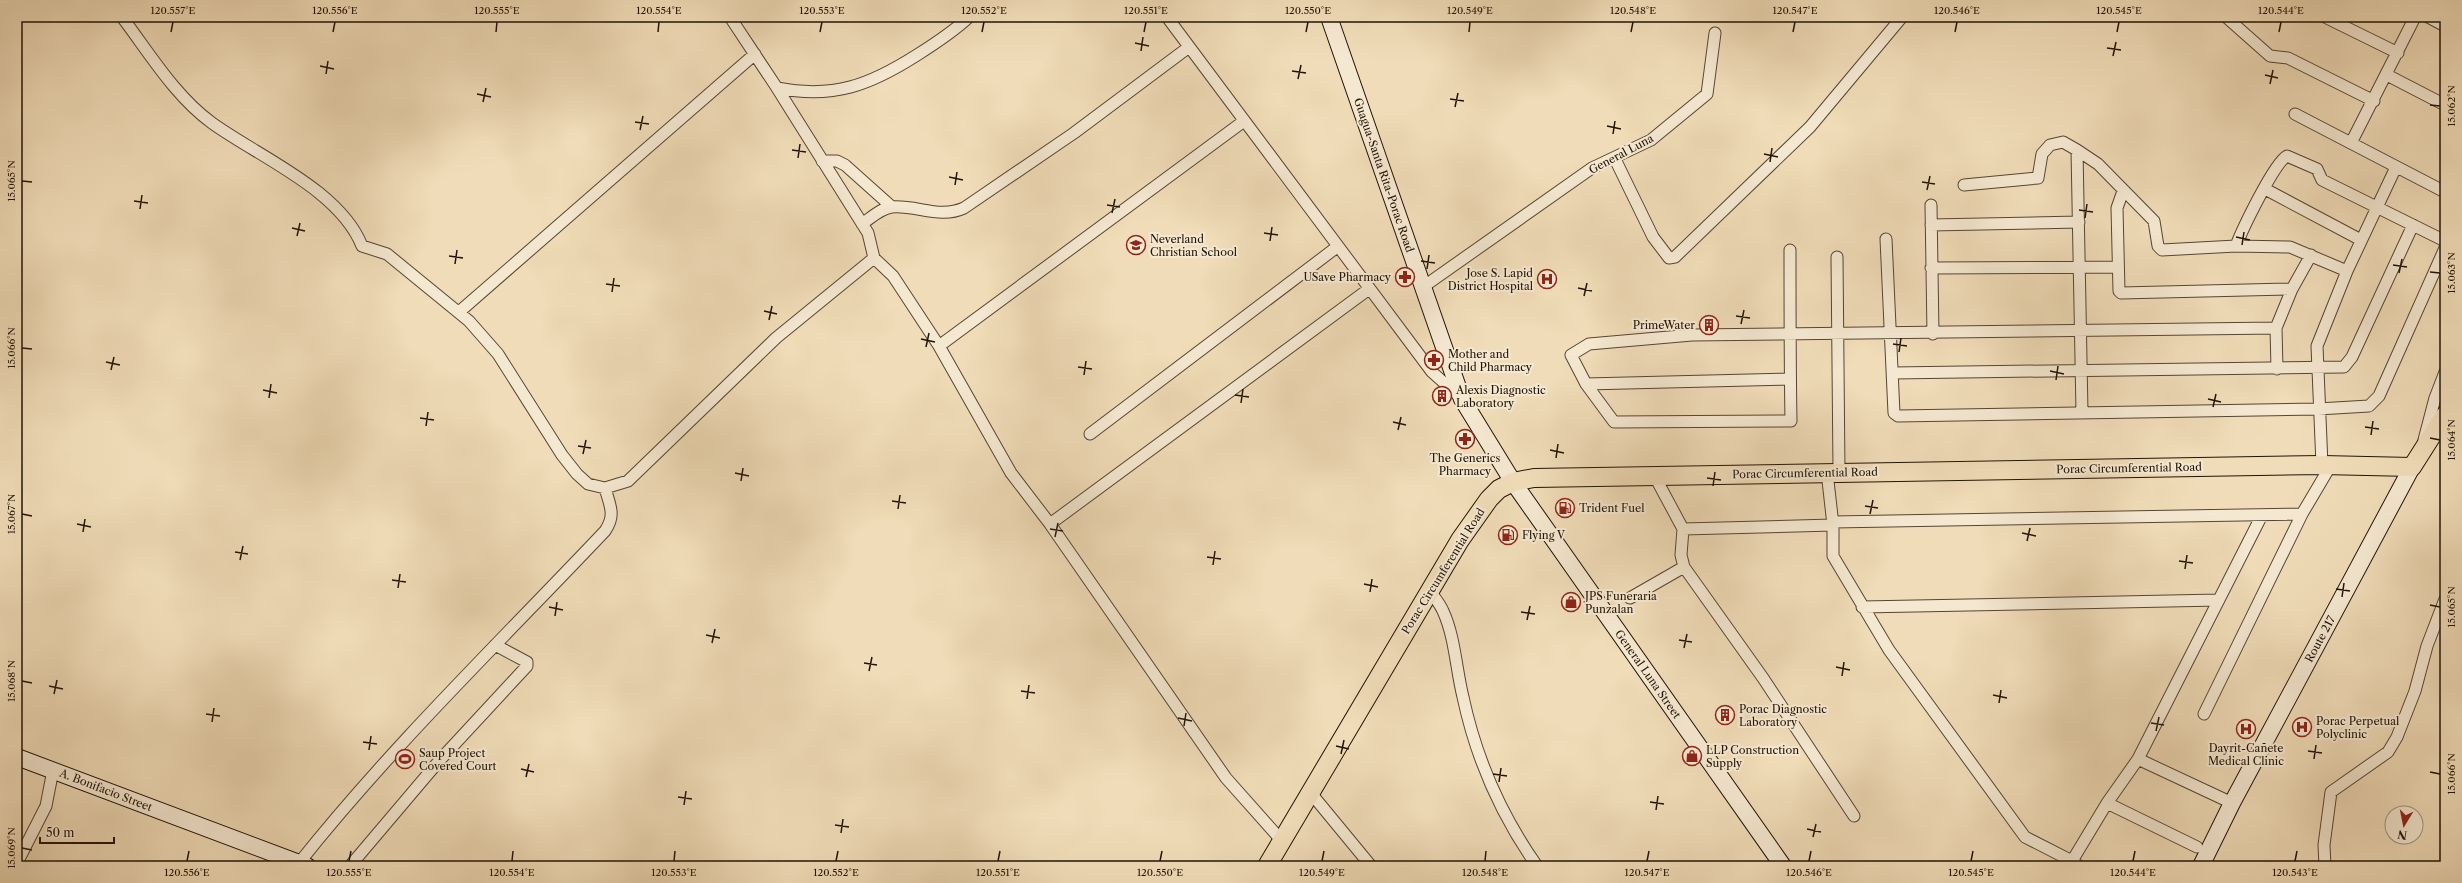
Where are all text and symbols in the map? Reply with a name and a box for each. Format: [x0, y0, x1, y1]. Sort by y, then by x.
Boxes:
text: 120.557°E [151, 4, 195, 17]
text: 120.556°E [312, 4, 358, 17]
text: 120.555°E [474, 4, 520, 17]
text: 120.554°E [636, 4, 682, 17]
text: 120.553°E [799, 4, 845, 17]
text: 120.552°E [961, 4, 1007, 17]
text: 120.551°E [1124, 4, 1168, 17]
text: 120.550°E [1285, 4, 1331, 17]
text: 120.549°E [1447, 4, 1493, 17]
text: 120.548°E [1610, 4, 1656, 17]
text: 120.547°E [1772, 4, 1818, 17]
text: 120.546°E [1934, 4, 1980, 17]
text: 120.545°E [2096, 4, 2142, 17]
text: 120.544°E [2258, 4, 2304, 17]
text: 15.062°N [2445, 85, 2458, 127]
street label: Guagua-Santa Rita-Porac Road [1351, 96, 1417, 254]
street label: General Luna [1586, 131, 1656, 177]
text: 15.065°N [5, 160, 18, 202]
place label: Neverland Christian School [1150, 232, 1238, 259]
school or university icon: Neverland Christian School [1125, 234, 1147, 256]
text: 15.063°N [2445, 252, 2458, 294]
pharmacy icon: USave Pharmacy [1394, 266, 1416, 288]
place label: Jose S. Lapid District Hospital [1448, 266, 1534, 293]
hospital icon: Jose S. Lapid District Hospital [1536, 268, 1558, 290]
place label: USave Pharmacy [1303, 270, 1392, 284]
building icon: PrimeWater [1698, 314, 1720, 336]
place label: PrimeWater [1633, 318, 1695, 332]
text: 15.066°N [5, 327, 18, 369]
place label: Mother and Child Pharmacy [1448, 347, 1533, 374]
pharmacy icon: Mother and Child Pharmacy [1423, 349, 1445, 371]
place label: Alexis Diagnostic Laboratory [1455, 383, 1546, 410]
building icon: Alexis Diagnostic Laboratory [1431, 385, 1453, 407]
text: 15.064°N [2445, 419, 2458, 461]
pharmacy icon: The Generics Pharmacy [1454, 428, 1476, 450]
place label: The Generics Pharmacy [1430, 451, 1501, 478]
street label: Porac Circumferential Road [2056, 460, 2202, 476]
street label: Porac Circumferential Road [1732, 465, 1878, 481]
text: 15.067°N [5, 494, 18, 534]
fuel station icon: Trident Fuel [1554, 497, 1576, 519]
place label: Trident Fuel [1579, 501, 1645, 515]
street label: Porac Circumferential Road [1398, 505, 1488, 637]
fuel station icon: Flying V [1497, 524, 1519, 546]
place label: Flying V [1522, 528, 1566, 542]
text: 15.065°N [2445, 586, 2458, 628]
place label: JPS Funeraria Punzalan [1583, 589, 1657, 616]
shop icon: JPS Funeraria Punzalan [1560, 591, 1582, 613]
street label: Route 217 [2302, 613, 2338, 665]
street label: General Luna Street [1612, 627, 1684, 721]
text: 15.068°N [5, 660, 18, 702]
place label: Porac Diagnostic Laboratory [1739, 702, 1827, 729]
building icon: Porac Diagnostic Laboratory [1714, 704, 1736, 726]
place label: Porac Perpetual Polyclinic [2316, 714, 2400, 741]
hospital icon: Porac Perpetual Polyclinic [2291, 716, 2313, 738]
hospital icon: Dayrit-Cañete Medical Clinic [2235, 718, 2257, 740]
place label: Dayrit-Cañete Medical Clinic [2208, 741, 2284, 768]
place label: LLP Construction Supply [1706, 743, 1799, 770]
shop icon: LLP Construction Supply [1681, 745, 1703, 767]
place label: Saup Project Covered Court [419, 746, 497, 773]
sports icon: Saup Project Covered Court [394, 748, 416, 770]
text: 15.066°N [2445, 753, 2458, 795]
street label: A. Bonifacio Street [57, 765, 155, 814]
north arrow [2384, 805, 2424, 845]
scale bar [40, 819, 114, 845]
text: 50 m [46, 825, 75, 840]
text: 15.069°N [5, 827, 18, 869]
text: N [2396, 827, 2408, 843]
text: 120.556°E [164, 866, 210, 879]
text: 120.555°E [326, 866, 372, 879]
text: 120.554°E [489, 866, 535, 879]
text: 120.553°E [651, 866, 697, 879]
text: 120.552°E [813, 866, 859, 879]
text: 120.551°E [976, 866, 1020, 879]
text: 120.550°E [1137, 866, 1183, 879]
text: 120.549°E [1299, 866, 1345, 879]
text: 120.548°E [1462, 866, 1508, 879]
text: 120.547°E [1624, 866, 1670, 879]
text: 120.546°E [1786, 866, 1832, 879]
text: 120.545°E [1948, 866, 1994, 879]
text: 120.544°E [2110, 866, 2156, 879]
text: 120.543°E [2272, 866, 2318, 879]

